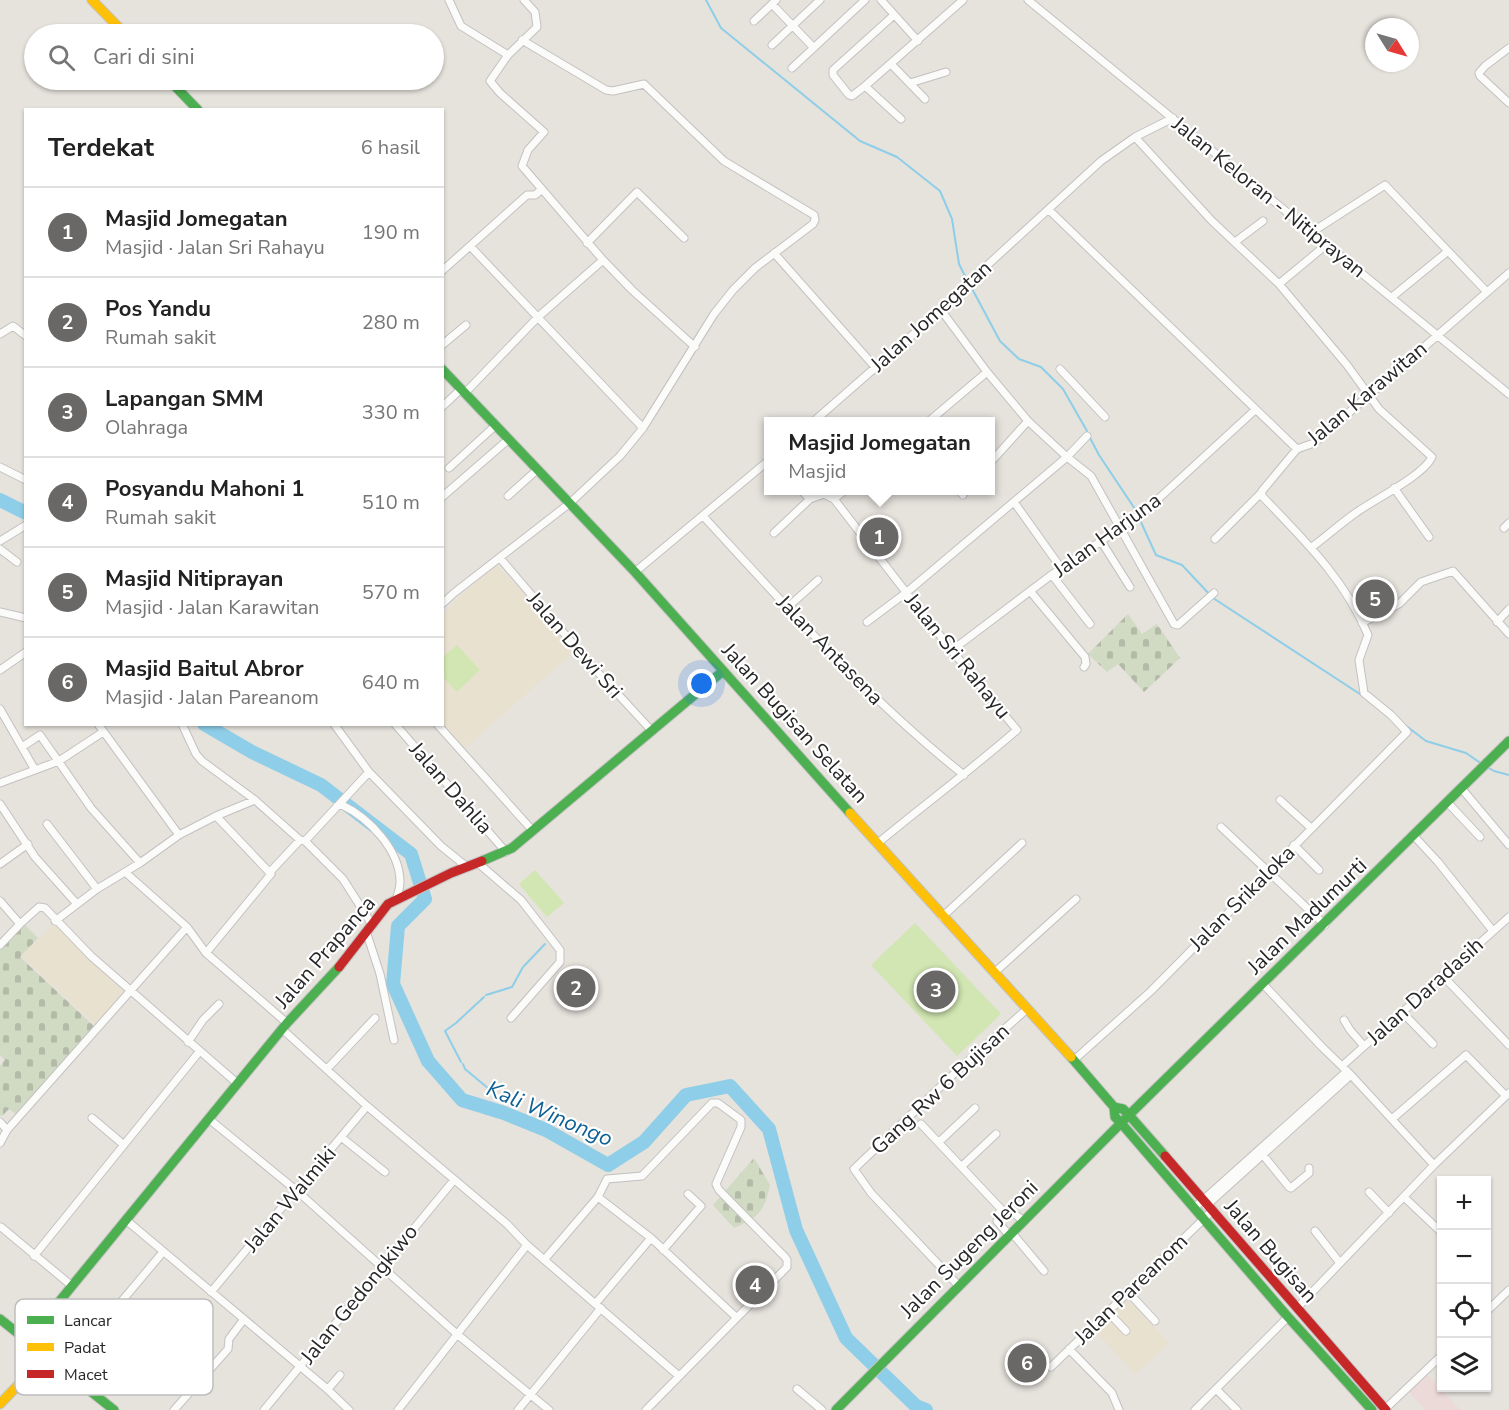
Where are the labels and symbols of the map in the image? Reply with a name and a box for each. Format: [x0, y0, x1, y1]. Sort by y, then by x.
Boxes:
north arrow [1365, 18, 1419, 72]
street label: Jalan Keloran - Nitiprayan [1166, 109, 1372, 284]
street label: Jalan Jomegatan [864, 254, 998, 379]
street label: Jalan Karawitan [1300, 335, 1433, 452]
street label: Jalan Harjuna [1047, 486, 1167, 584]
pin: 1 [860, 514, 898, 560]
pin: 5 [1356, 576, 1394, 622]
street label: Jalan Dewi Sri [520, 585, 629, 704]
street label: Jalan Sri Rahayu [898, 587, 1017, 725]
street label: Jalan Antasena [770, 588, 890, 711]
street label: Jalan Bugisan Selatan [715, 636, 874, 809]
your location [687, 669, 716, 698]
street label: Jalan Dahlia [403, 735, 499, 840]
street label: Jalan Srikaloka [1182, 839, 1301, 958]
street label: Jalan Madumurti [1241, 852, 1373, 981]
street label: Jalan Prapanca [268, 890, 382, 1015]
street label: Jalan Daradasih [1360, 931, 1489, 1052]
pin: 2 [556, 966, 596, 1010]
pin: 3 [916, 968, 956, 1012]
street label: Gang Rw 6 Bujisan [865, 1017, 1015, 1161]
water label: Kali Winongo [482, 1074, 617, 1154]
street label: Jalan Walmiki [237, 1140, 343, 1259]
street label: Jalan Sugeng Jeroni [893, 1174, 1044, 1325]
street label: Jalan Bugisan [1217, 1192, 1324, 1309]
street label: Jalan Gedongkiwo [293, 1218, 424, 1370]
street label: Jalan Pareanom [1067, 1228, 1194, 1351]
pin: 4 [736, 1262, 774, 1308]
legend [15, 1299, 213, 1395]
text: Lancar [64, 1310, 112, 1332]
text: Padat [64, 1337, 106, 1359]
pin: 6 [1008, 1340, 1046, 1386]
text: Macet [64, 1364, 108, 1386]

